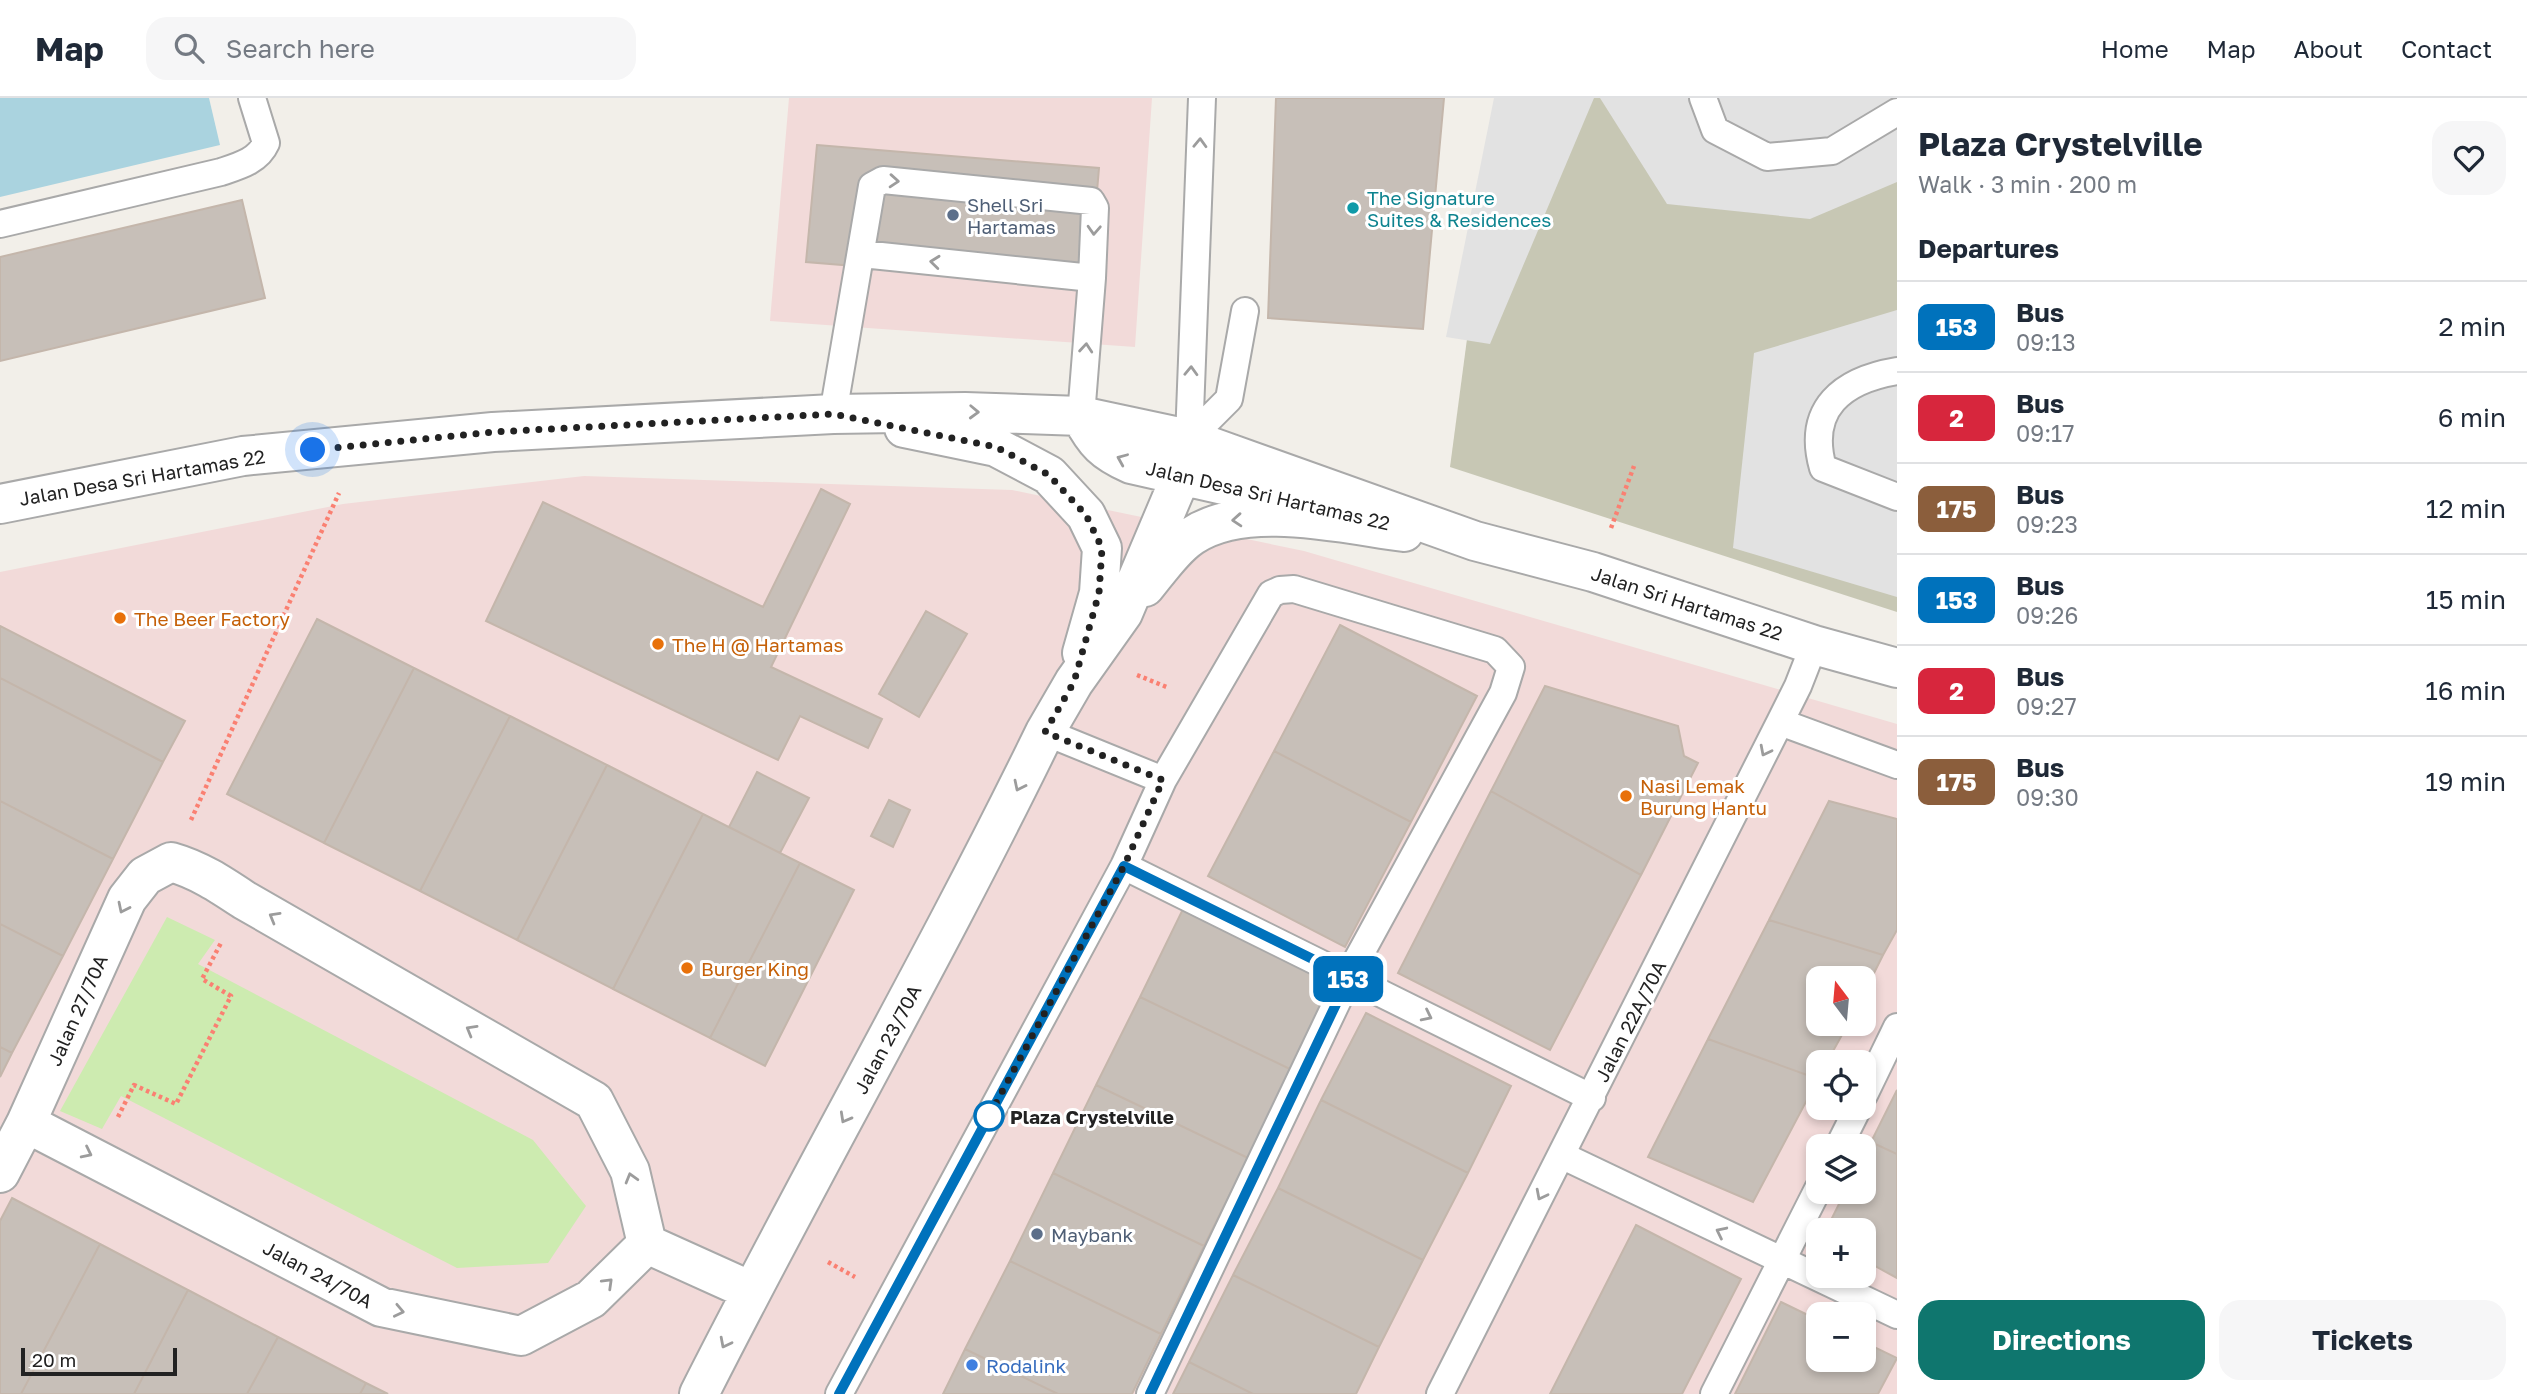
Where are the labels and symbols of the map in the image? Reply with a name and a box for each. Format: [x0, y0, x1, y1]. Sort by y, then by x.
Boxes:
one-way arrow [1193, 138, 1208, 149]
one-way arrow [889, 173, 900, 188]
place label: The Signature Suites & Residences [1367, 186, 1551, 231]
place label: Shell Sri Hartamas [967, 193, 1056, 238]
marker: The Signature Suites & Residences [1345, 200, 1361, 216]
marker: Shell Sri Hartamas [945, 207, 961, 223]
one-way arrow [1087, 224, 1102, 235]
one-way arrow [930, 255, 941, 270]
one-way arrow [1078, 342, 1093, 353]
one-way arrow [1183, 365, 1198, 376]
one-way arrow [969, 405, 980, 420]
your location [295, 432, 330, 467]
street label: Jalan Desa Sri Hartamas 22 [17, 444, 267, 510]
one-way arrow [1116, 453, 1129, 467]
street label: Jalan Desa Sri Hartamas 22 [1144, 456, 1392, 534]
one-way arrow [1232, 512, 1243, 527]
street label: Jalan Sri Hartamas 22 [1589, 561, 1785, 645]
place label: The Beer Factory [134, 607, 290, 630]
marker: The Beer Factory [112, 610, 128, 626]
place label: The H @ Hartamas [672, 633, 843, 656]
marker: The H @ Hartamas [650, 636, 666, 652]
one-way arrow [1760, 744, 1774, 756]
place label: Nasi Lemak Burung Hantu [1640, 774, 1767, 819]
one-way arrow [1013, 779, 1027, 791]
marker: Nasi Lemak Burung Hantu [1618, 788, 1634, 804]
one-way arrow [118, 901, 132, 913]
one-way arrow [268, 912, 281, 925]
street label: Jalan 27/70A [42, 951, 112, 1069]
line badge: 153 [1308, 956, 1388, 1002]
street label: Jalan 22A/70A [1590, 956, 1671, 1085]
place label: Burger King [701, 957, 809, 980]
marker: Burger King [679, 960, 695, 976]
north arrow [1806, 966, 1876, 1036]
street label: Jalan 23/70A [849, 980, 926, 1098]
one-way arrow [1420, 1007, 1432, 1021]
one-way arrow [466, 1025, 479, 1038]
marker: Plaza Crystelville [974, 1101, 1004, 1131]
place label: Plaza Crystelville [1010, 1105, 1174, 1128]
one-way arrow [840, 1110, 854, 1123]
one-way arrow [80, 1145, 92, 1159]
one-way arrow [624, 1172, 639, 1184]
one-way arrow [1536, 1187, 1549, 1200]
place label: Maybank [1051, 1223, 1133, 1246]
marker: Maybank [1029, 1226, 1045, 1242]
one-way arrow [1716, 1226, 1729, 1240]
street label: Jalan 24/70A [259, 1235, 377, 1313]
one-way arrow [600, 1278, 613, 1291]
one-way arrow [393, 1302, 405, 1317]
one-way arrow [719, 1335, 733, 1348]
scale bar [21, 1345, 177, 1377]
place label: Rodalink [986, 1354, 1066, 1377]
marker: Rodalink [964, 1357, 980, 1373]

